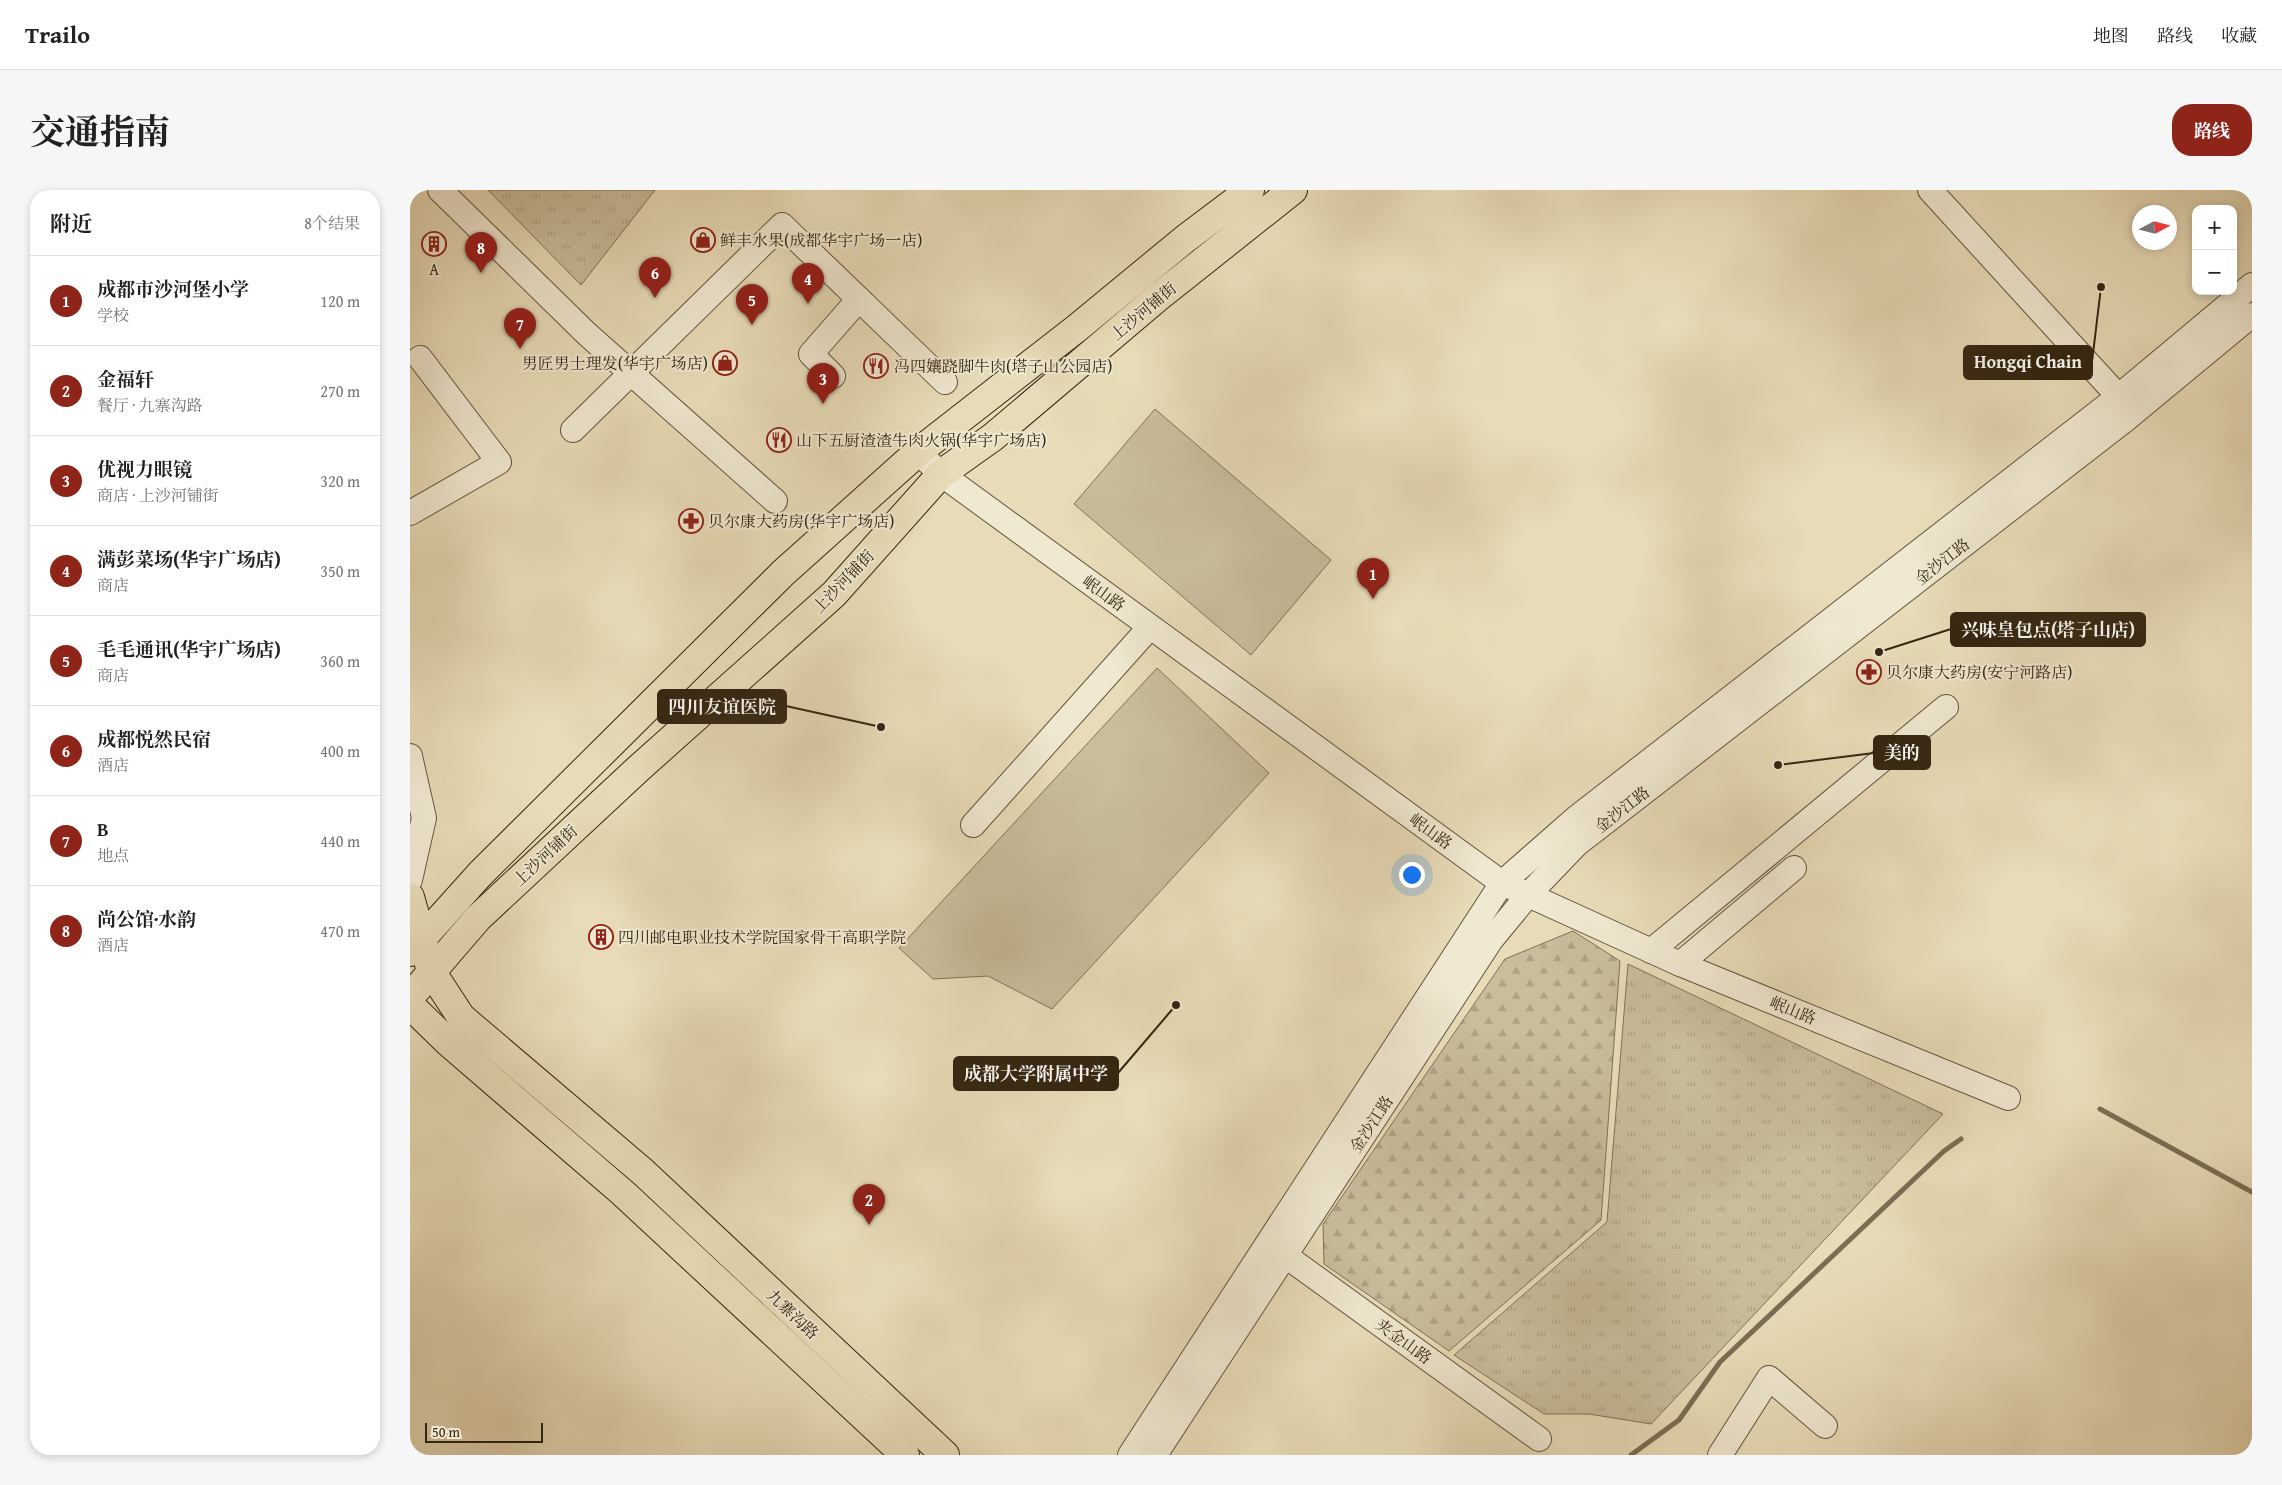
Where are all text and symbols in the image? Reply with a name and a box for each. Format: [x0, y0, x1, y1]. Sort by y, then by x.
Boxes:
text: Trailo [25, 17, 90, 52]
text: 地图 [2093, 22, 2129, 49]
text: 路线 [2157, 22, 2193, 49]
text: 收藏 [2221, 22, 2257, 49]
button: 路线 [2172, 104, 2252, 156]
text: 交通指南 [30, 106, 170, 157]
north arrow [2132, 205, 2177, 250]
map controls [2192, 205, 2237, 295]
button: + [2192, 205, 2237, 250]
text: 附近 [50, 208, 92, 239]
text: 8个结果 [304, 211, 360, 235]
shop icon: 鲜丰水果(成都华宇广场一店) [690, 227, 716, 253]
place label: 鲜丰水果(成都华宇广场一店) [720, 228, 922, 252]
building icon: A [421, 231, 447, 257]
pin: 8 [465, 232, 497, 273]
button: − [2192, 250, 2237, 295]
place label: A [429, 257, 439, 281]
pin: 6 [639, 257, 671, 298]
pin: 4 [792, 263, 824, 304]
text: 成都市沙河堡小学 [97, 275, 249, 303]
street label: 上沙河铺街 [1105, 276, 1181, 346]
pin: 5 [736, 284, 768, 325]
text: 1 [62, 289, 70, 313]
text: 120 m [320, 289, 360, 313]
text: 学校 [97, 303, 129, 327]
pin: 7 [504, 308, 536, 349]
callout: Hongqi Chain [1964, 346, 2092, 379]
text: Hongqi Chain [1974, 348, 2082, 375]
shop icon: 男匠男士理发(华宇广场店) [712, 350, 738, 376]
place label: 男匠男士理发(华宇广场店) [522, 351, 708, 375]
restaurant icon: 冯四孃跷脚牛肉(塔子山公园店) [863, 353, 889, 379]
place label: 冯四孃跷脚牛肉(塔子山公园店) [894, 354, 1112, 378]
pin: 3 [807, 363, 839, 404]
text: 金福轩 [97, 365, 154, 393]
text: 2 [62, 379, 70, 403]
text: 270 m [320, 379, 360, 403]
text: 餐厅 · 九寨沟路 [97, 393, 203, 417]
restaurant icon: 山下五厨渣渣牛肉火锅(华宇广场店) [766, 427, 792, 453]
place label: 山下五厨渣渣牛肉火锅(华宇广场店) [796, 428, 1046, 452]
text: 优视力眼镜 [97, 455, 192, 483]
text: 3 [62, 469, 70, 493]
text: 320 m [320, 469, 360, 493]
text: 商店 · 上沙河铺街 [97, 483, 219, 507]
pharmacy icon: 贝尔康大药房(华宇广场店) [678, 508, 704, 534]
place label: 贝尔康大药房(华宇广场店) [708, 509, 894, 533]
street label: 金沙江路 [1909, 532, 1975, 590]
street label: 上沙河铺街 [807, 544, 879, 618]
text: 满彭菜场(华宇广场店) [97, 545, 281, 573]
pin: 1 [1357, 558, 1389, 599]
text: 4 [62, 559, 70, 583]
text: 350 m [320, 559, 360, 583]
street label: 岷山路 [1078, 569, 1130, 617]
text: 商店 [97, 573, 129, 597]
callout: 兴味皇包点(塔子山店) [1951, 613, 2145, 646]
text: 兴味皇包点(塔子山店) [1961, 616, 2135, 643]
text: 毛毛通讯(华宇广场店) [97, 635, 281, 663]
text: 5 [62, 649, 70, 673]
text: 360 m [320, 649, 360, 673]
pharmacy icon: 贝尔康大药房(安宁河路店) [1856, 659, 1882, 685]
place label: 贝尔康大药房(安宁河路店) [1886, 660, 2072, 684]
text: 商店 [97, 663, 129, 687]
callout: 四川友谊医院 [658, 690, 786, 723]
text: 四川友谊医院 [668, 693, 776, 720]
text: 成都悦然民宿 [97, 725, 211, 753]
callout: 美的 [1874, 736, 1930, 769]
text: 6 [62, 739, 70, 763]
text: 400 m [320, 739, 360, 763]
text: 美的 [1884, 739, 1920, 766]
text: 酒店 [97, 753, 129, 777]
street label: 金沙江路 [1589, 780, 1655, 838]
street label: 岷山路 [1405, 807, 1457, 855]
text: B [97, 815, 109, 843]
street label: 上沙河铺街 [508, 819, 582, 891]
text: 7 [62, 829, 70, 853]
text: 440 m [320, 829, 360, 853]
text: 地点 [97, 843, 129, 867]
your location [1399, 862, 1425, 888]
text: 尚公馆·水韵 [97, 905, 196, 933]
text: 8 [62, 919, 70, 943]
text: 470 m [320, 919, 360, 943]
building icon: 四川邮电职业技术学院国家骨干高职学院 [588, 924, 614, 950]
place label: 四川邮电职业技术学院国家骨干高职学院 [618, 925, 906, 949]
text: 酒店 [97, 933, 129, 957]
street label: 岷山路 [1766, 990, 1820, 1030]
callout: 成都大学附属中学 [954, 1057, 1118, 1090]
text: 成都大学附属中学 [964, 1060, 1108, 1087]
street label: 金沙江路 [1344, 1091, 1398, 1157]
pin: 2 [853, 1184, 885, 1225]
street label: 九寨沟路 [761, 1283, 825, 1345]
street label: 夹金山路 [1371, 1312, 1437, 1370]
scale bar [425, 1420, 542, 1443]
text: 50 m [432, 1422, 460, 1442]

